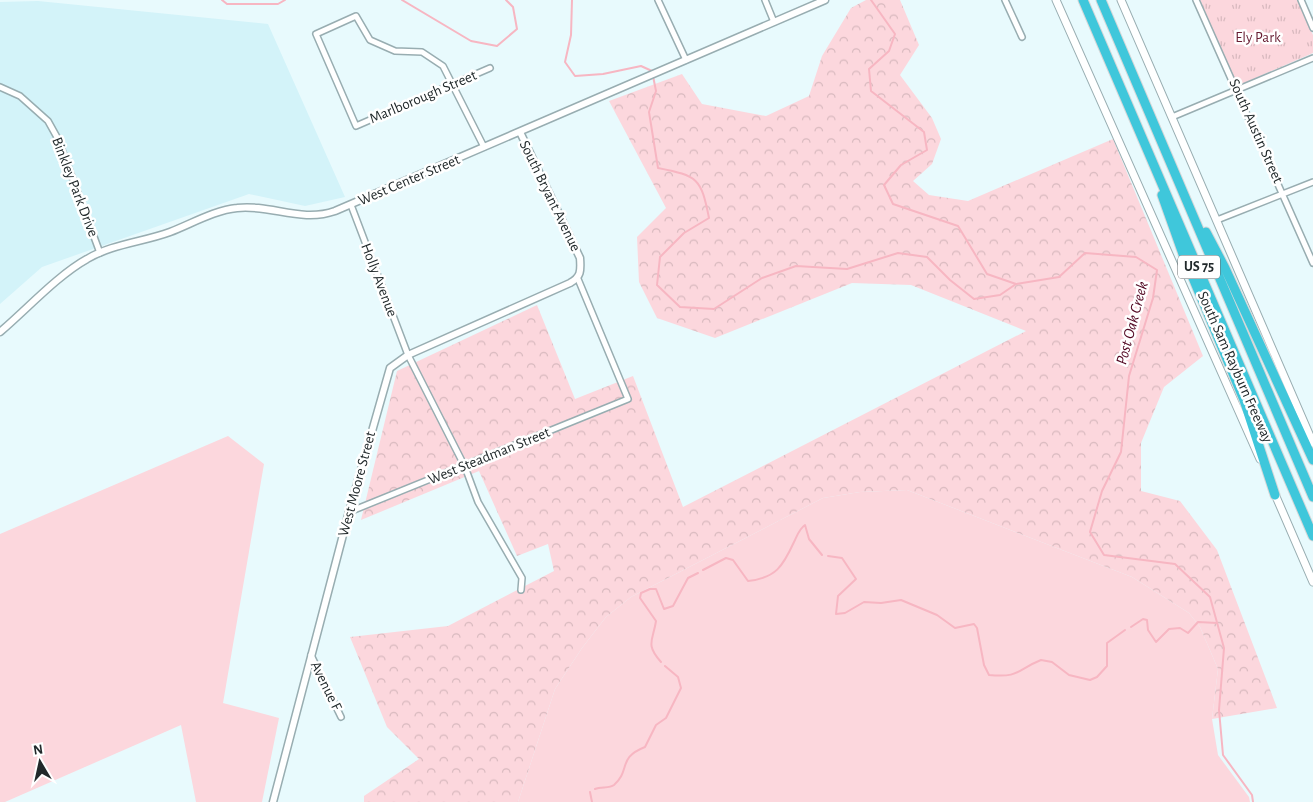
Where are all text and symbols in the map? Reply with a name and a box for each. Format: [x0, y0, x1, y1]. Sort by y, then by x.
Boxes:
park label: Ely Park [1235, 30, 1281, 45]
street label: Marlborough Street [367, 68, 479, 126]
street label: South Austin Street [1226, 77, 1286, 186]
street label: Binkley Park Drive [49, 135, 101, 239]
street label: South Bryant Avenue [517, 138, 583, 254]
street label: West Center Street [356, 152, 462, 208]
street label: Holly Avenue [358, 241, 400, 319]
road number: US 75 [1178, 256, 1220, 278]
water label: Post Oak Creek [1113, 280, 1151, 366]
street label: South Sam Rayburn Freeway [1195, 289, 1275, 445]
street label: West Steadman Street [426, 425, 552, 487]
street label: West Moore Street [336, 430, 378, 538]
street label: Avenue F [308, 659, 345, 713]
north arrow [15, 737, 65, 787]
text: N [32, 742, 44, 758]

